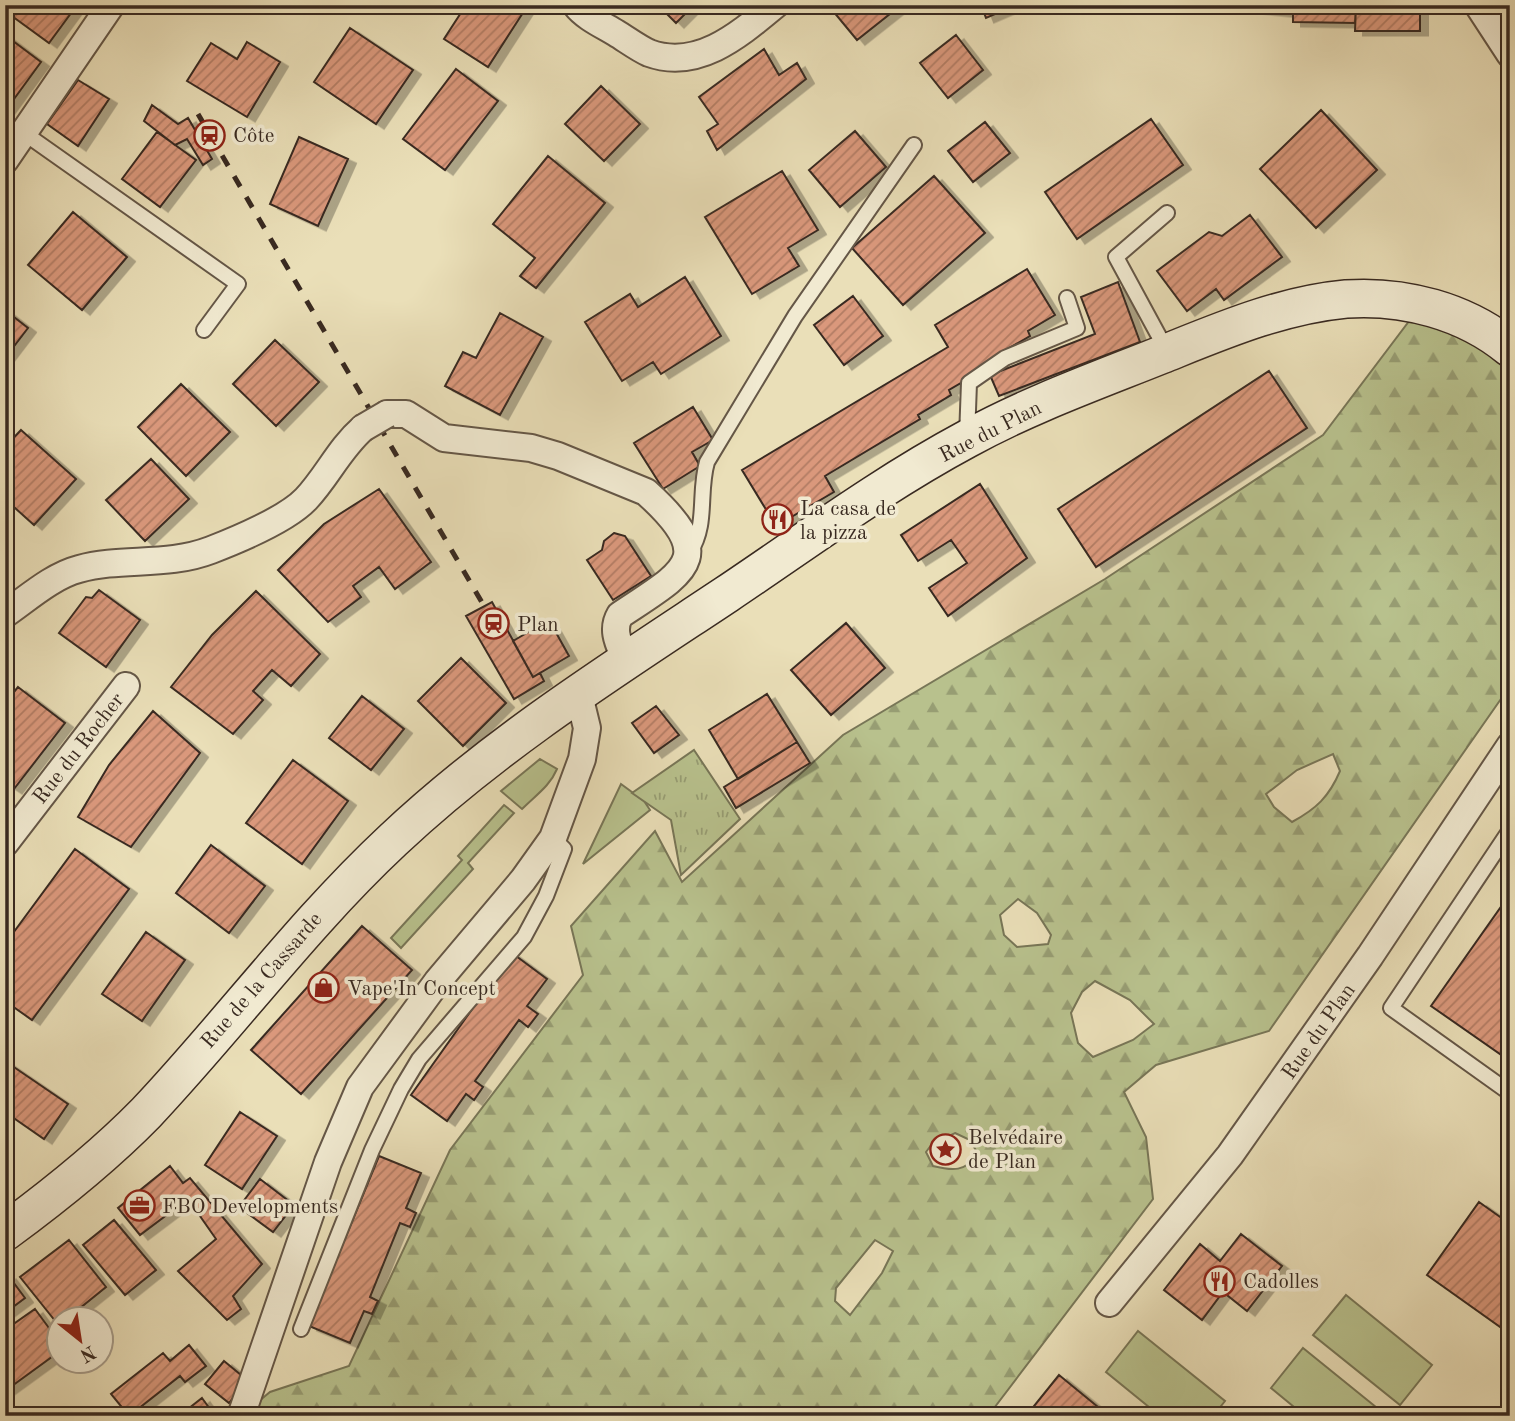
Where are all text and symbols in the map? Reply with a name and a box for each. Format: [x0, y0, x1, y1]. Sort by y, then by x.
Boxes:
station icon: Côte [193, 118, 227, 152]
place label: Côte [233, 126, 275, 147]
street label: Rue du Plan [936, 398, 1045, 467]
place label: La casa de la pizza [800, 499, 896, 544]
restaurant icon: La casa de la pizza [760, 503, 794, 537]
station icon: Plan [477, 607, 511, 641]
place label: Plan [517, 615, 559, 636]
street label: Rue du Rocher [30, 689, 129, 808]
street label: Rue de la Cassarde [198, 909, 327, 1053]
shop icon: Vape'In Concept [307, 971, 341, 1005]
place label: Vape'In Concept [347, 979, 496, 1000]
street label: Rue du Plan [1279, 980, 1360, 1084]
place label: Belvédaire de Plan [968, 1128, 1063, 1173]
place icon: Belvédaire de Plan [928, 1132, 962, 1166]
office icon: FBO Developments [122, 1189, 156, 1223]
place label: FBO Developments [162, 1197, 338, 1218]
restaurant icon: Cadolles [1203, 1264, 1237, 1298]
place label: Cadolles [1243, 1272, 1319, 1293]
north arrow [46, 1306, 116, 1376]
text: N [76, 1341, 98, 1365]

